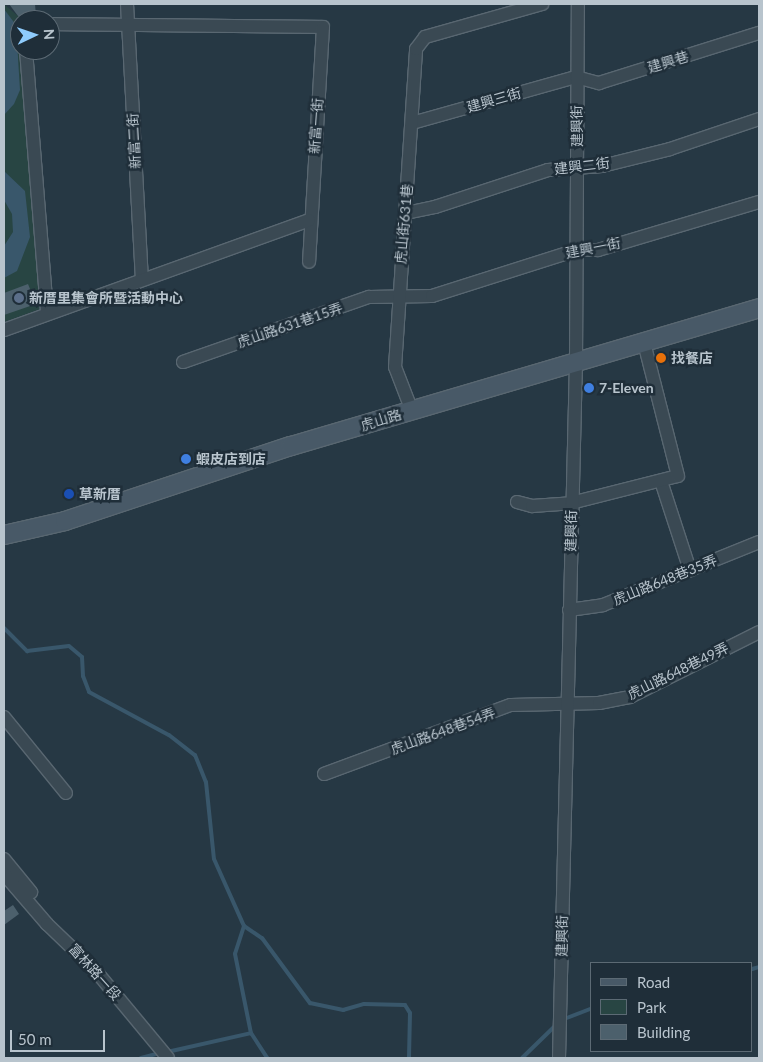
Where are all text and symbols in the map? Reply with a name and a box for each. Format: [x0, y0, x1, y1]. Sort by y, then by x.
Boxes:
north arrow [10, 10, 60, 60]
text: N [41, 28, 58, 40]
street label: 建興巷 [645, 48, 691, 76]
street label: 建興三街 [465, 84, 523, 116]
street label: 新富一街 [306, 97, 326, 155]
street label: 建興街 [568, 105, 586, 147]
street label: 新富二街 [124, 113, 144, 169]
street label: 建興二街 [553, 154, 611, 178]
street label: 虎山街631巷 [392, 183, 416, 265]
street label: 建興一街 [564, 234, 622, 262]
place label: 新厝里集會所暨活動中心 [29, 290, 183, 306]
marker: 新厝里集會所暨活動中心 [13, 292, 25, 304]
street label: 虎山路631巷15弄 [235, 299, 345, 351]
place label: 找餐店 [671, 350, 713, 366]
marker: 找餐店 [655, 352, 667, 364]
place label: 7-Eleven [599, 380, 654, 396]
marker: 7-Eleven [583, 382, 595, 394]
street label: 虎山路 [358, 406, 404, 434]
place label: 蝦皮店到店 [196, 451, 266, 467]
marker: 蝦皮店到店 [180, 453, 192, 465]
place label: 草新厝 [79, 486, 121, 502]
marker: 草新厝 [63, 488, 75, 500]
street label: 建興街 [562, 510, 580, 552]
street label: 虎山路648巷35弄 [611, 551, 719, 609]
street label: 虎山路648巷49弄 [625, 639, 731, 703]
street label: 虎山路648巷54弄 [388, 704, 498, 758]
street label: 建興街 [553, 915, 571, 957]
street label: 富林路一段 [65, 940, 125, 1004]
legend [590, 962, 753, 1052]
text: Road [637, 973, 670, 991]
text: Park [637, 998, 666, 1016]
scale bar [12, 1020, 108, 1052]
text: Building [637, 1023, 690, 1041]
text: 50 m [18, 1030, 52, 1048]

